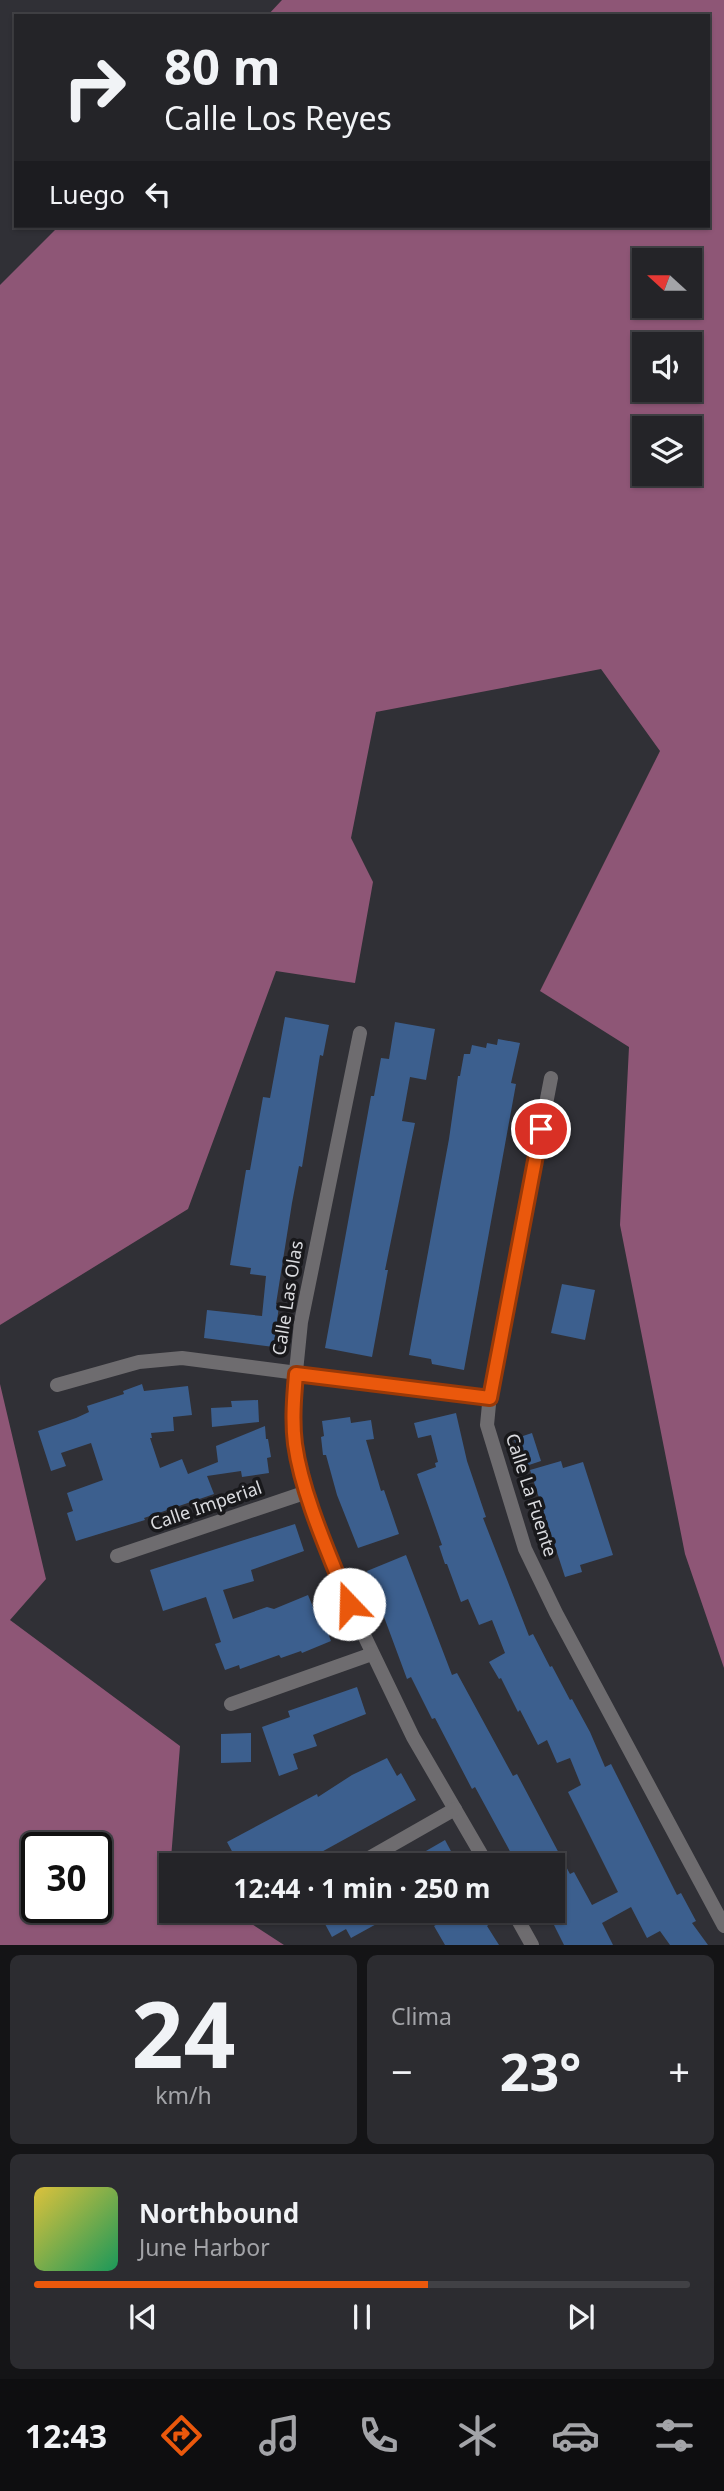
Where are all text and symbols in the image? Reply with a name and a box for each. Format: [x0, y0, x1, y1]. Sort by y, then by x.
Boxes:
text: 80 m [164, 33, 281, 99]
icon: right [49, 42, 140, 133]
text: Calle Los Reyes [164, 96, 392, 139]
icon: left [139, 175, 177, 213]
text: Luego [49, 176, 125, 212]
north arrow [632, 248, 702, 318]
map controls [632, 248, 702, 486]
button: sound [632, 332, 702, 402]
button: layers [632, 416, 702, 486]
pin [511, 1099, 571, 1159]
icon: arrive [522, 1110, 560, 1148]
street label: Calle Las Olas [266, 1239, 308, 1357]
street label: Calle La Fuente [501, 1430, 563, 1559]
street label: Calle Imperial [147, 1475, 265, 1535]
position arrow [312, 1567, 386, 1641]
speed limit sign: 30 [21, 1832, 112, 1923]
text: 12:44 · 1 min · 250 m [234, 1870, 490, 1906]
text: 24 [131, 1971, 236, 2095]
text: Clima [391, 2000, 452, 2032]
text: 23° [500, 2035, 581, 2106]
text: − [391, 2045, 413, 2097]
text: + [668, 2045, 690, 2097]
text: km/h [155, 2079, 212, 2111]
text: Northbound [139, 2195, 299, 2231]
text: June Harbor [139, 2231, 270, 2263]
icon: previous [124, 2298, 162, 2336]
icon: pause [343, 2298, 381, 2336]
icon: next [562, 2298, 600, 2336]
icon: directions [157, 2411, 206, 2460]
icon: music [255, 2411, 304, 2460]
icon: phone [354, 2411, 403, 2460]
icon: climate [453, 2411, 502, 2460]
icon: car [551, 2411, 600, 2460]
icon: filters [650, 2411, 699, 2460]
text: 12:43 [25, 2414, 107, 2457]

